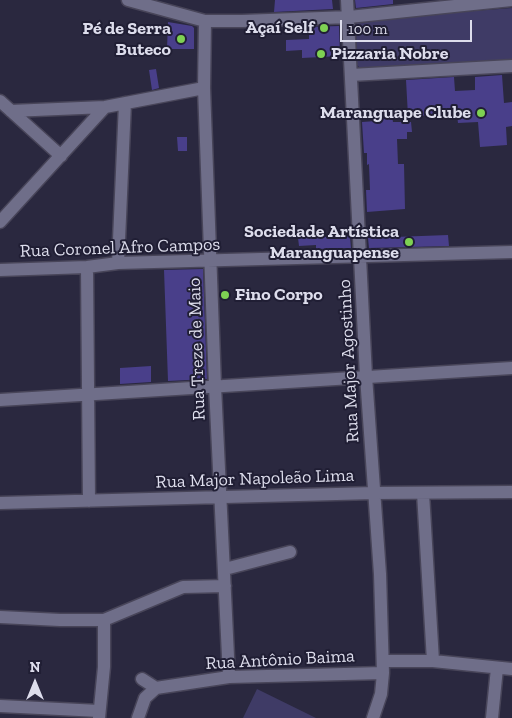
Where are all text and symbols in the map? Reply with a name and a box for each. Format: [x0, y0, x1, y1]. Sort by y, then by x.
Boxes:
scale bar [342, 10, 474, 42]
place label: Açaí Self [245, 17, 314, 39]
place label: Pé de Serra Buteco [82, 18, 171, 60]
text: 100 m [348, 20, 387, 38]
marker: Açaí Self [318, 22, 330, 34]
marker: Pé de Serra Buteco [175, 33, 187, 45]
place label: Pizzaria Nobre [331, 43, 448, 65]
marker: Pizzaria Nobre [315, 48, 327, 60]
place label: Maranguape Clube [320, 102, 471, 124]
marker: Maranguape Clube [475, 107, 487, 119]
place label: Sociedade Artística Maranguapense [244, 221, 399, 264]
street label: Rua Coronel Afro Campos [19, 234, 221, 262]
marker: Sociedade Artística Maranguapense [403, 236, 415, 248]
street label: Rua Treze de Maio [184, 277, 210, 421]
street label: Rua Major Agostinho [334, 279, 364, 443]
place label: Fino Corpo [235, 284, 323, 306]
marker: Fino Corpo [219, 289, 231, 301]
street label: Rua Major Napoleão Lima [155, 465, 355, 493]
street label: Rua Antônio Baima [205, 645, 355, 675]
north arrow [10, 658, 60, 708]
text: N [30, 659, 40, 676]

